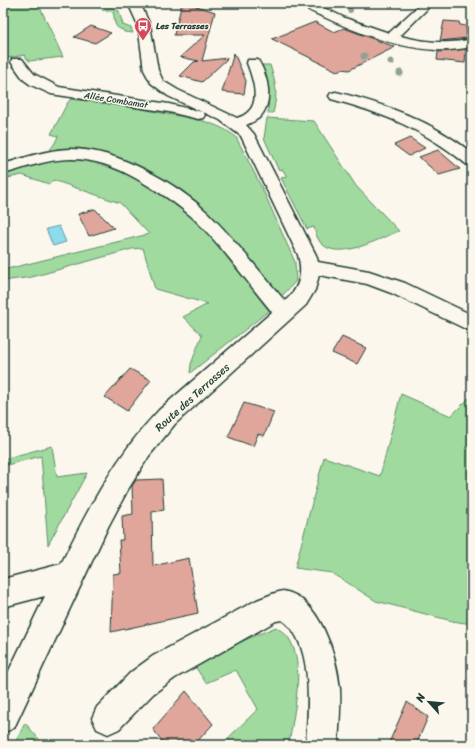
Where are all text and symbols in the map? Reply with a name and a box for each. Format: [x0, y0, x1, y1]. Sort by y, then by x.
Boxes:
bus stop icon: Les Terrasses [133, 16, 153, 41]
place label: Les Terrasses [156, 18, 209, 34]
street label: Allée Combamat [82, 87, 149, 113]
street label: Route des Terrasses [150, 358, 235, 436]
north arrow [409, 682, 449, 722]
text: N [410, 690, 431, 706]

